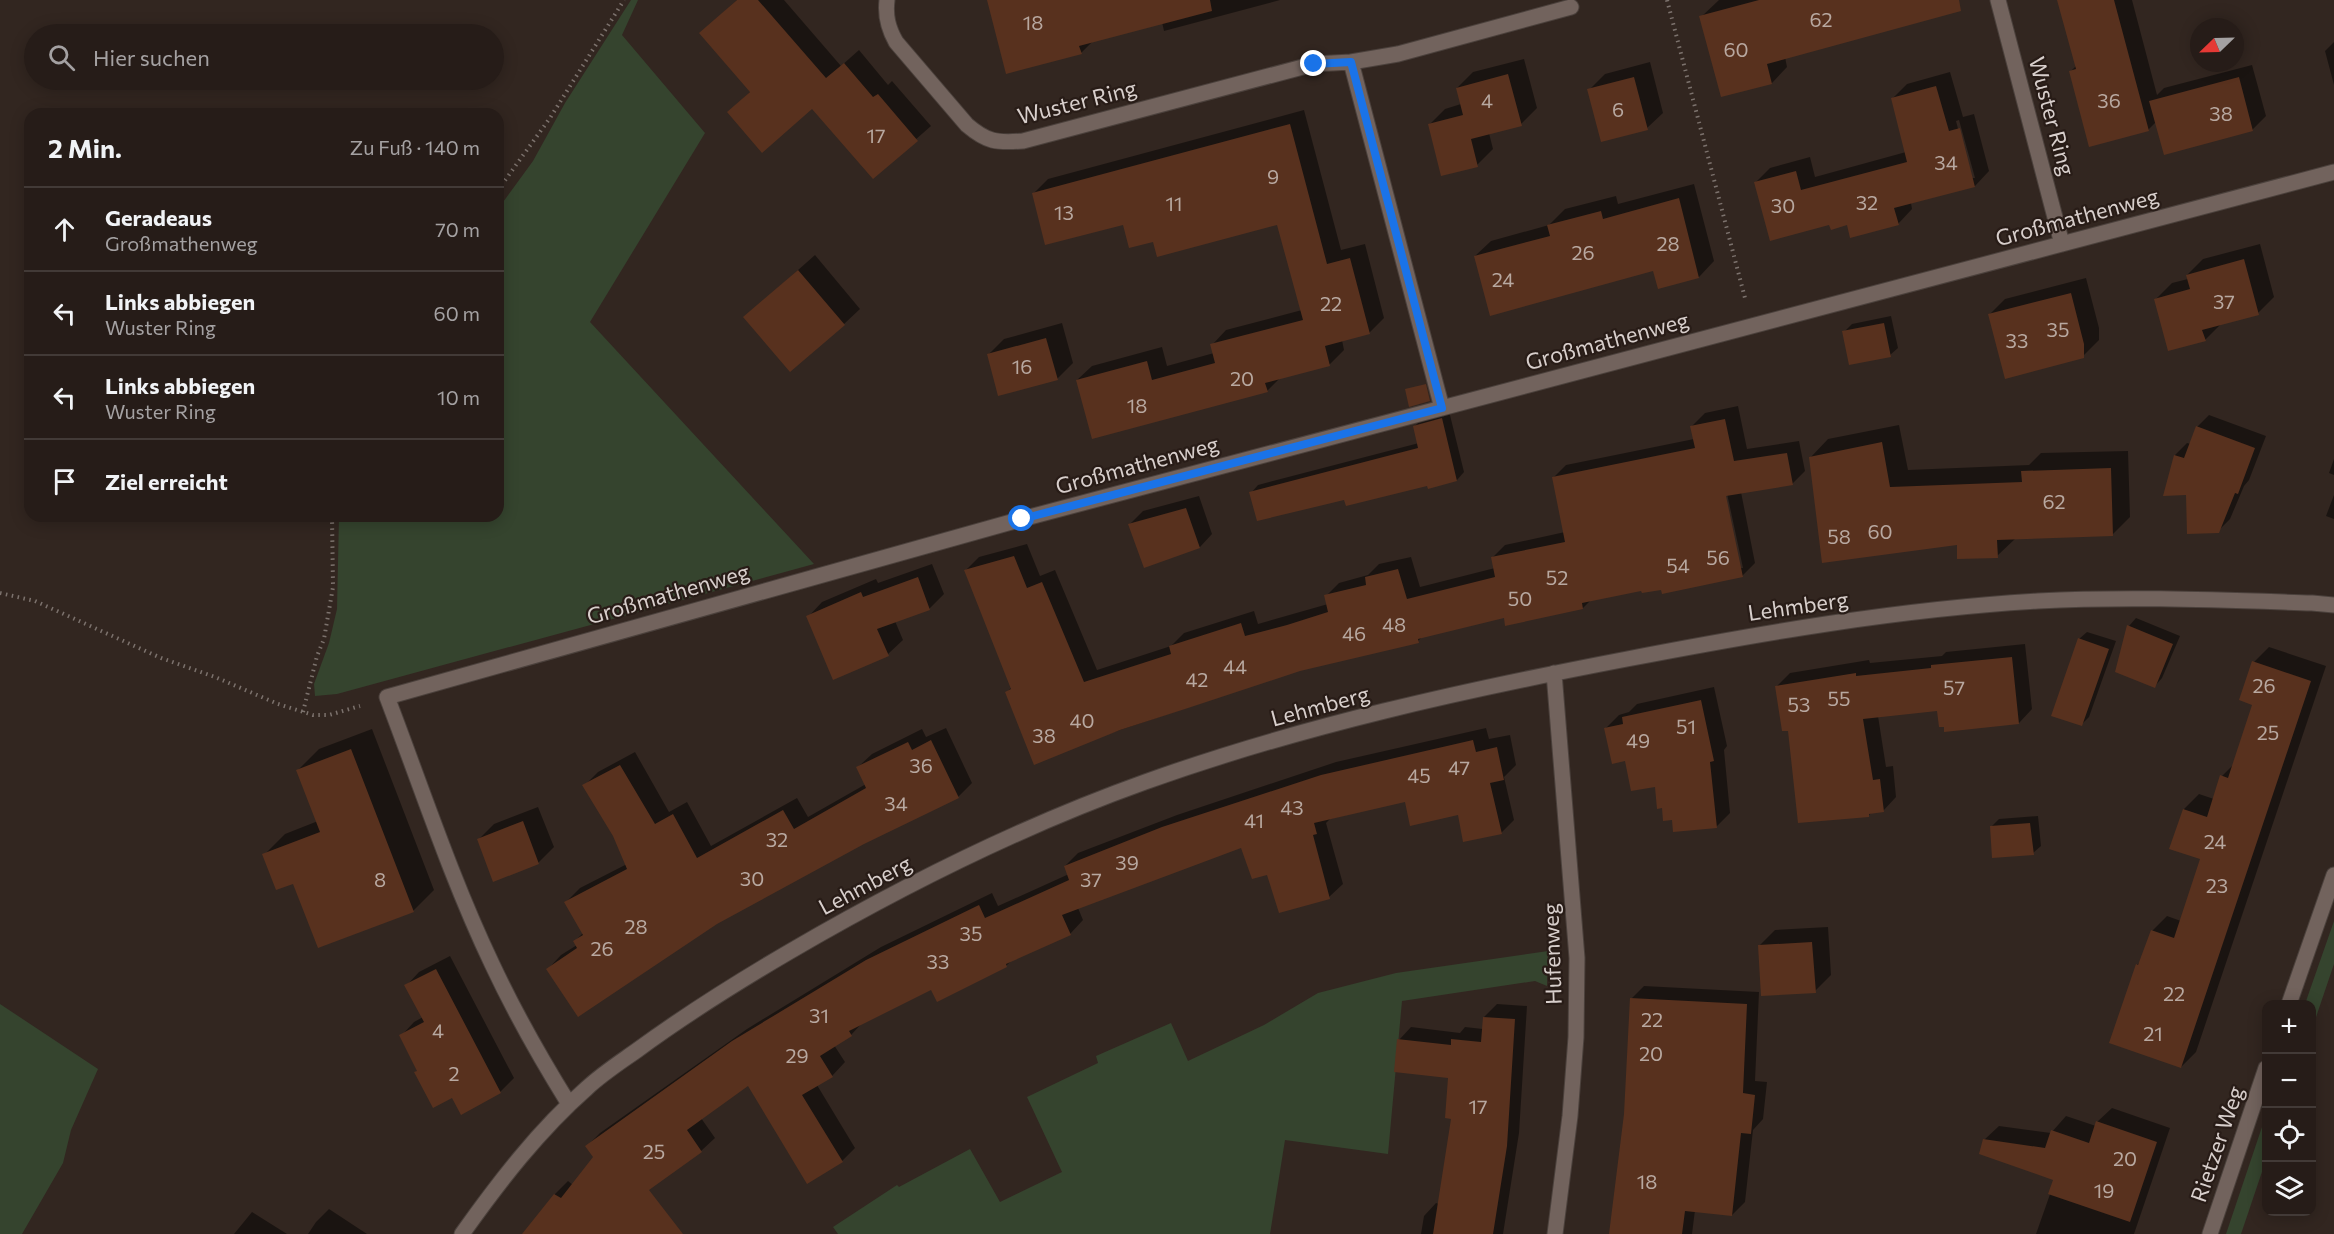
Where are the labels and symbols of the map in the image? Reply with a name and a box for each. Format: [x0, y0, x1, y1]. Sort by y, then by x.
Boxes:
house number: 62 [1809, 7, 1833, 31]
house number: 18 [1023, 10, 1043, 34]
north arrow [2190, 18, 2244, 72]
house number: 60 [1723, 37, 1749, 61]
route end [1300, 50, 1326, 76]
street label: Wuster Ring [2024, 53, 2081, 178]
street label: Wuster Ring [1014, 74, 1139, 129]
house number: 4 [1481, 88, 1493, 112]
house number: 36 [2097, 88, 2121, 112]
house number: 6 [1612, 97, 1624, 121]
house number: 38 [2209, 101, 2233, 125]
house number: 17 [866, 123, 886, 147]
house number: 34 [1934, 150, 1958, 174]
house number: 9 [1267, 164, 1279, 188]
street label: Großmathenweg [1992, 182, 2162, 251]
house number: 32 [1856, 190, 1878, 214]
house number: 11 [1165, 191, 1183, 215]
house number: 30 [1771, 193, 1795, 217]
house number: 13 [1054, 200, 1074, 224]
house number: 28 [1656, 231, 1680, 255]
house number: 26 [1571, 240, 1595, 264]
house number: 24 [1492, 267, 1514, 291]
house number: 37 [2213, 289, 2235, 313]
house number: 22 [1320, 291, 1342, 315]
street label: Großmathenweg [1522, 306, 1692, 375]
house number: 35 [2047, 317, 2069, 341]
house number: 33 [2006, 328, 2028, 352]
house number: 16 [1012, 354, 1032, 378]
house number: 20 [1230, 366, 1254, 390]
house number: 18 [1127, 393, 1147, 417]
street label: Großmathenweg [1052, 430, 1222, 499]
house number: 62 [2042, 489, 2066, 513]
route start [1008, 505, 1034, 531]
house number: 60 [1867, 519, 1893, 543]
house number: 58 [1827, 524, 1851, 548]
house number: 56 [1706, 545, 1730, 569]
house number: 54 [1666, 553, 1690, 577]
street label: Großmathenweg [583, 557, 752, 630]
house number: 52 [1546, 565, 1568, 589]
street label: Lehmberg [1746, 585, 1850, 626]
house number: 50 [1508, 586, 1532, 610]
house number: 48 [1382, 612, 1406, 636]
house number: 46 [1342, 621, 1366, 645]
house number: 44 [1223, 654, 1247, 678]
house number: 42 [1186, 667, 1208, 691]
house number: 26 [2252, 673, 2276, 697]
house number: 57 [1943, 675, 1965, 699]
street label: Lehmberg [1267, 679, 1372, 732]
house number: 55 [1828, 686, 1850, 710]
house number: 53 [1788, 692, 1810, 716]
house number: 40 [1069, 708, 1095, 732]
house number: 51 [1676, 714, 1696, 738]
house number: 25 [2257, 720, 2279, 744]
house number: 38 [1032, 723, 1056, 747]
house number: 49 [1626, 728, 1650, 752]
house number: 36 [909, 753, 933, 777]
house number: 47 [1448, 755, 1470, 779]
house number: 45 [1407, 763, 1431, 787]
house number: 34 [884, 791, 908, 815]
house number: 43 [1280, 795, 1304, 819]
house number: 41 [1244, 808, 1264, 832]
house number: 32 [766, 827, 788, 851]
house number: 24 [2204, 829, 2226, 853]
street label: Lehmberg [814, 849, 916, 920]
house number: 39 [1115, 850, 1139, 874]
house number: 30 [740, 866, 764, 890]
house number: 8 [374, 867, 386, 891]
house number: 37 [1080, 867, 1102, 891]
house number: 23 [2206, 873, 2228, 897]
street label: Hufenweg [1536, 903, 1567, 1005]
house number: 28 [624, 914, 648, 938]
house number: 35 [960, 921, 982, 945]
house number: 26 [590, 936, 614, 960]
house number: 33 [927, 949, 949, 973]
house number: 22 [2163, 981, 2185, 1005]
house number: 31 [809, 1003, 829, 1027]
house number: 22 [1641, 1007, 1663, 1031]
house number: 4 [432, 1018, 444, 1042]
house number: 21 [2143, 1021, 2163, 1045]
house number: 20 [1639, 1041, 1663, 1065]
house number: 29 [785, 1043, 809, 1067]
house number: 2 [448, 1061, 460, 1085]
street label: Rietzer Weg [2184, 1082, 2249, 1205]
house number: 17 [1468, 1094, 1488, 1118]
house number: 25 [643, 1139, 665, 1163]
house number: 20 [2113, 1146, 2137, 1170]
house number: 18 [1637, 1169, 1657, 1193]
house number: 19 [2094, 1178, 2114, 1202]

